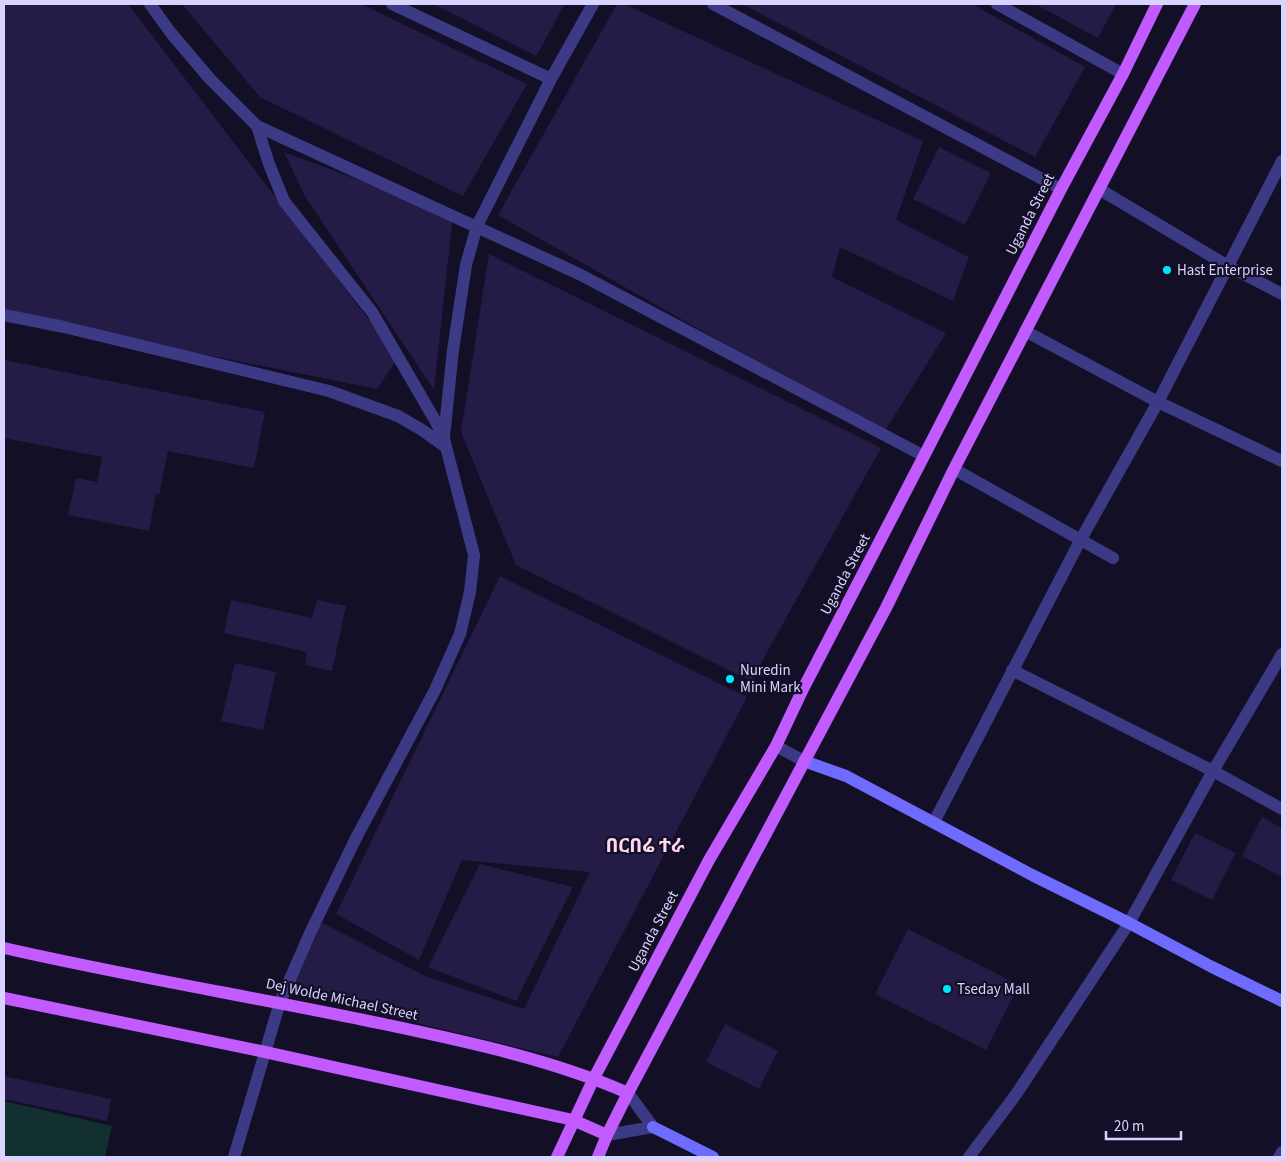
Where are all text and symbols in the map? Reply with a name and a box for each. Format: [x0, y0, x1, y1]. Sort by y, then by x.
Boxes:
street label: Uganda Street [1001, 170, 1060, 259]
place label: Hast Enterprise [1177, 260, 1273, 281]
marker: Hast Enterprise [1161, 264, 1173, 276]
street label: Uganda Street [815, 530, 876, 618]
place label: Nuredin Mini Mark [740, 660, 801, 698]
marker: Nuredin Mini Mark [724, 673, 736, 685]
district label: በርበሬ ተራ [605, 832, 685, 860]
street label: Uganda Street [623, 887, 684, 975]
street label: Dej Wolde Michael Street [264, 973, 420, 1026]
place label: Tseday Mall [957, 979, 1030, 1000]
marker: Tseday Mall [941, 983, 953, 995]
scale bar [1106, 1108, 1181, 1140]
text: 20 m [1114, 1116, 1144, 1137]

